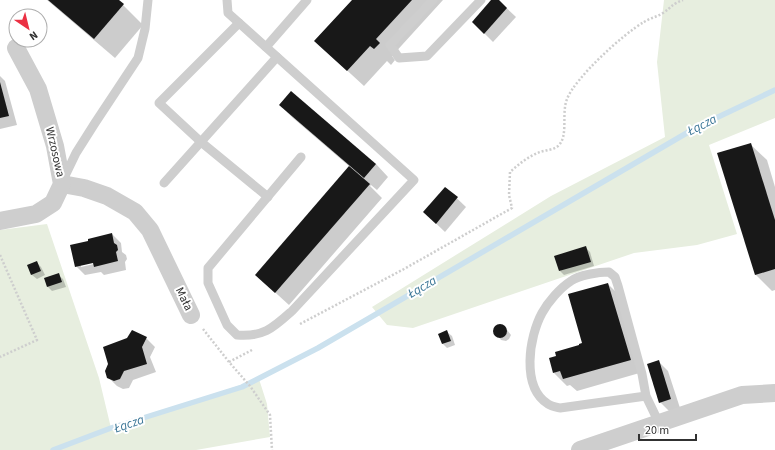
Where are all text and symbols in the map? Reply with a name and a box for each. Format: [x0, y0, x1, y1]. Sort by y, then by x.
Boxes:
north arrow [8, 8, 48, 48]
text: N [26, 28, 41, 44]
water label: Łącza [683, 110, 720, 140]
street label: Wrzosowa [41, 125, 69, 179]
water label: Łącza [403, 271, 440, 303]
street label: Mała [171, 284, 197, 314]
water label: Łącza [111, 410, 147, 438]
scale bar [639, 416, 696, 442]
text: 20 m [645, 422, 669, 439]

